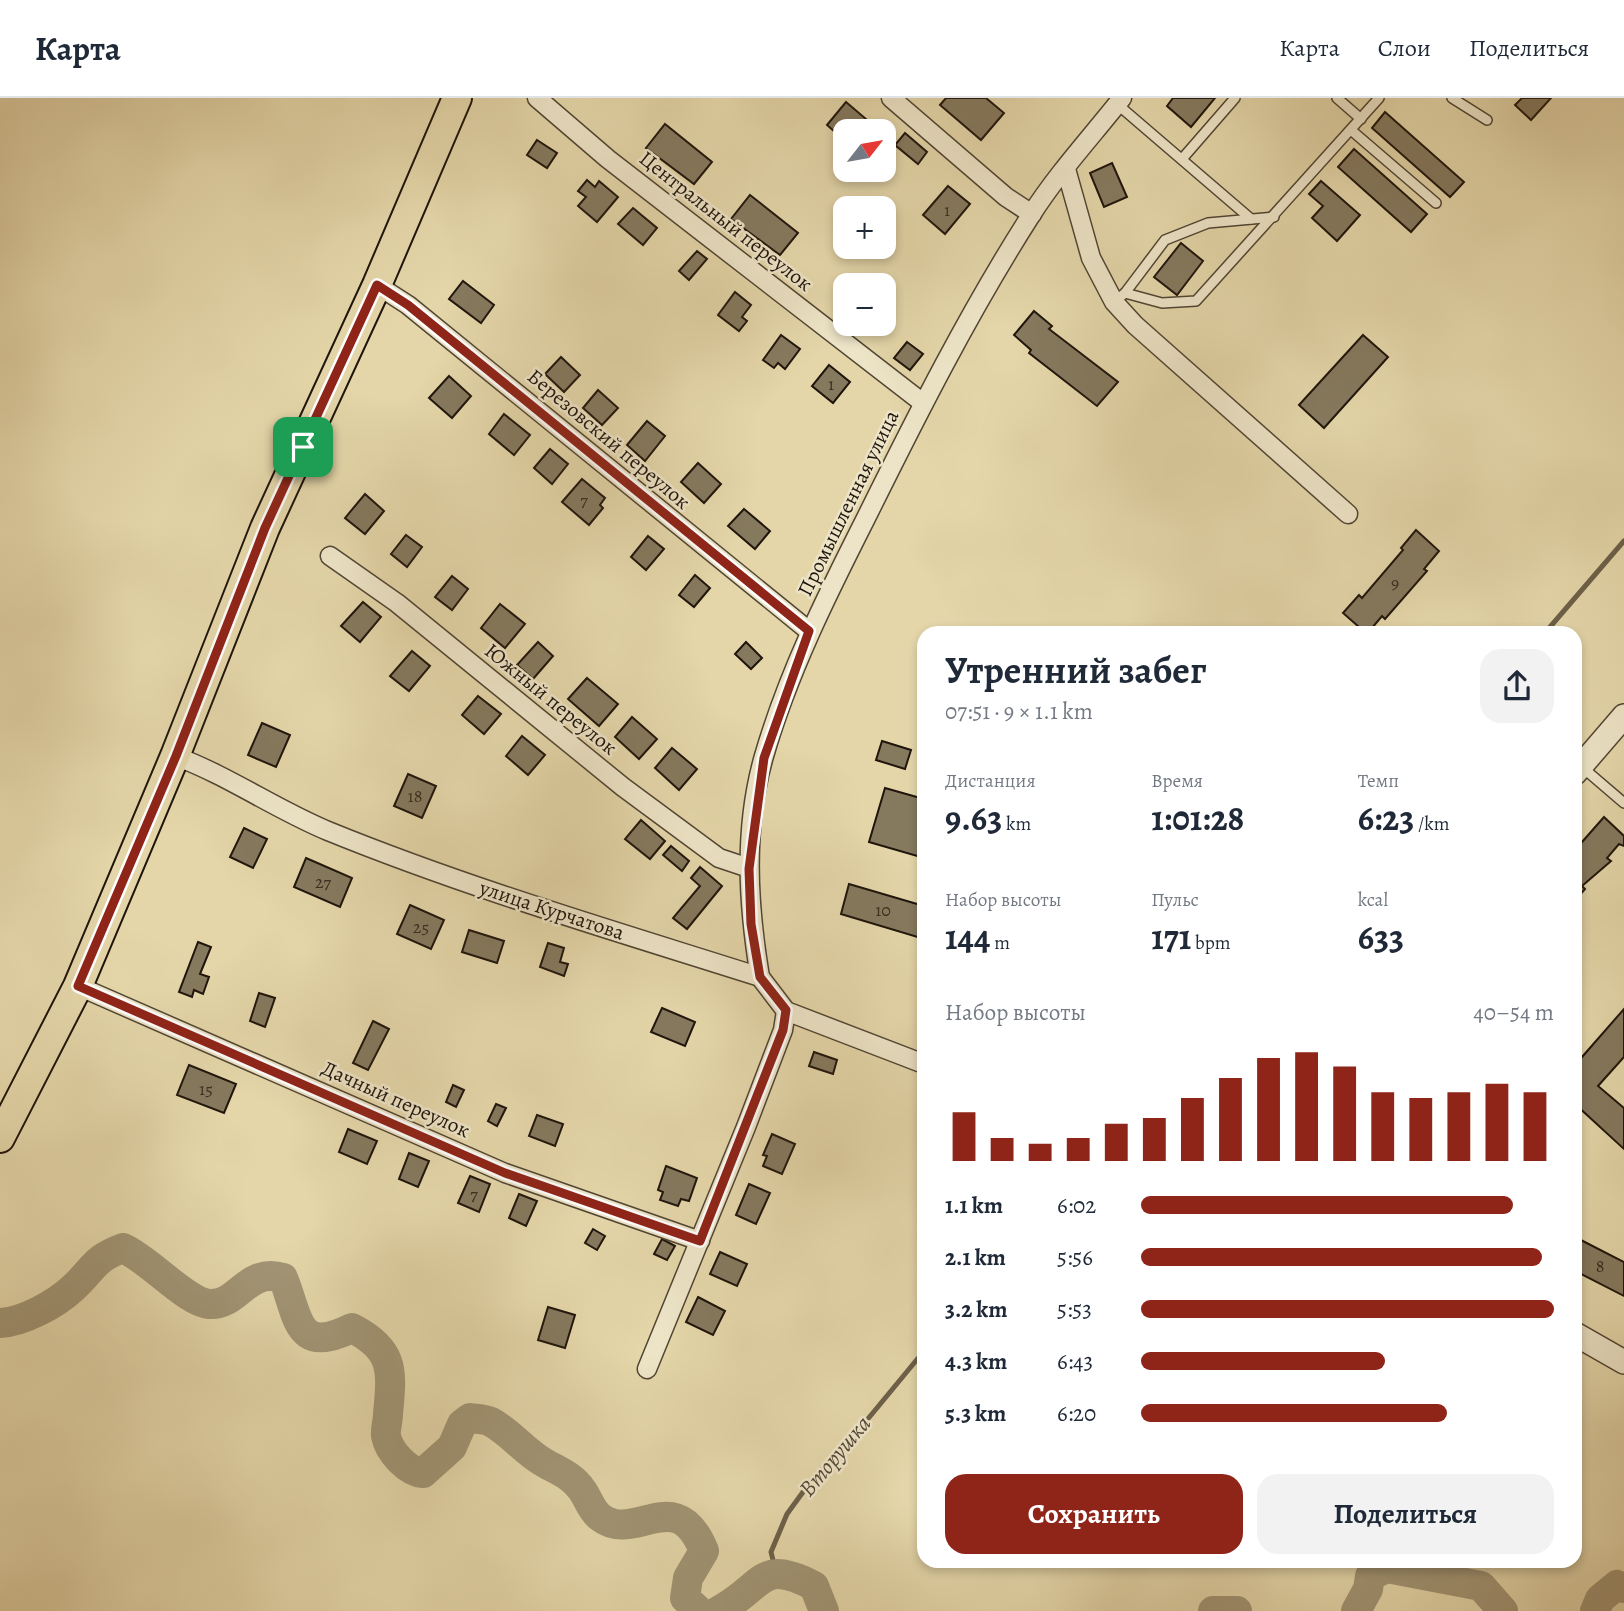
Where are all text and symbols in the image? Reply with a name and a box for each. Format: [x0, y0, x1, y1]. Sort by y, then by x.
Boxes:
text: Карта [35, 26, 121, 71]
text: Карта [1279, 32, 1340, 64]
text: Слои [1378, 32, 1431, 64]
text: Поделиться [1469, 32, 1589, 64]
north arrow [833, 119, 896, 182]
map controls [833, 119, 896, 336]
street label: Центральный переулок [634, 144, 818, 298]
button: + [833, 196, 896, 259]
house number: 1 [944, 198, 950, 222]
button: − [833, 273, 896, 336]
street label: Березовский переулок [522, 362, 696, 516]
house number: 1 [828, 372, 834, 396]
street label: Промышленная улица [791, 405, 905, 601]
pin [273, 417, 333, 477]
icon: arrive [284, 428, 322, 466]
house number: 7 [580, 488, 588, 512]
house number: 9 [1391, 571, 1399, 595]
street label: Южный переулок [479, 637, 623, 761]
text: Утренний забег [945, 644, 1206, 696]
button: share [1480, 649, 1554, 723]
text: 07:51 · 9 × 1.1 km [945, 696, 1093, 727]
text: Дистанция [945, 768, 1036, 794]
text: Время [1151, 768, 1203, 794]
text: Темп [1358, 768, 1399, 794]
house number: 18 [408, 784, 422, 808]
text: 9.63 [945, 794, 1002, 842]
text: 1:01:28 [1151, 794, 1244, 842]
text: 6:23 [1358, 794, 1414, 842]
text: km [1002, 811, 1031, 837]
text: /km [1414, 811, 1450, 837]
house number: 27 [315, 870, 331, 894]
street label: улица Курчатова [475, 873, 628, 947]
text: Набор высоты [945, 887, 1061, 913]
text: Пульс [1151, 887, 1199, 913]
text: kcal [1358, 887, 1388, 913]
house number: 10 [875, 898, 891, 922]
text: 144 [945, 913, 990, 961]
text: 171 [1151, 913, 1191, 961]
text: 633 [1358, 913, 1404, 961]
house number: 25 [413, 915, 429, 939]
text: m [990, 930, 1010, 956]
text: bpm [1191, 930, 1231, 956]
text: Набор высоты [945, 997, 1086, 1028]
text: 40–54 m [1473, 997, 1554, 1028]
street label: Дачный переулок [317, 1054, 475, 1144]
house number: 15 [199, 1077, 213, 1101]
house number: 7 [470, 1182, 478, 1206]
text: 1.1 km [945, 1190, 1003, 1221]
text: 6:02 [1057, 1190, 1096, 1221]
text: 2.1 km [945, 1242, 1006, 1273]
text: 5:56 [1057, 1242, 1093, 1273]
house number: 8 [1596, 1254, 1604, 1278]
text: 3.2 km [945, 1294, 1008, 1325]
text: 5:53 [1057, 1294, 1092, 1325]
text: 4.3 km [945, 1346, 1007, 1377]
text: 6:43 [1057, 1346, 1093, 1377]
text: 5.3 km [945, 1398, 1006, 1429]
text: 6:20 [1057, 1398, 1096, 1429]
water label: Вторушка [792, 1409, 878, 1503]
button: Сохранить [945, 1474, 1243, 1554]
button: Поделиться [1257, 1474, 1554, 1554]

